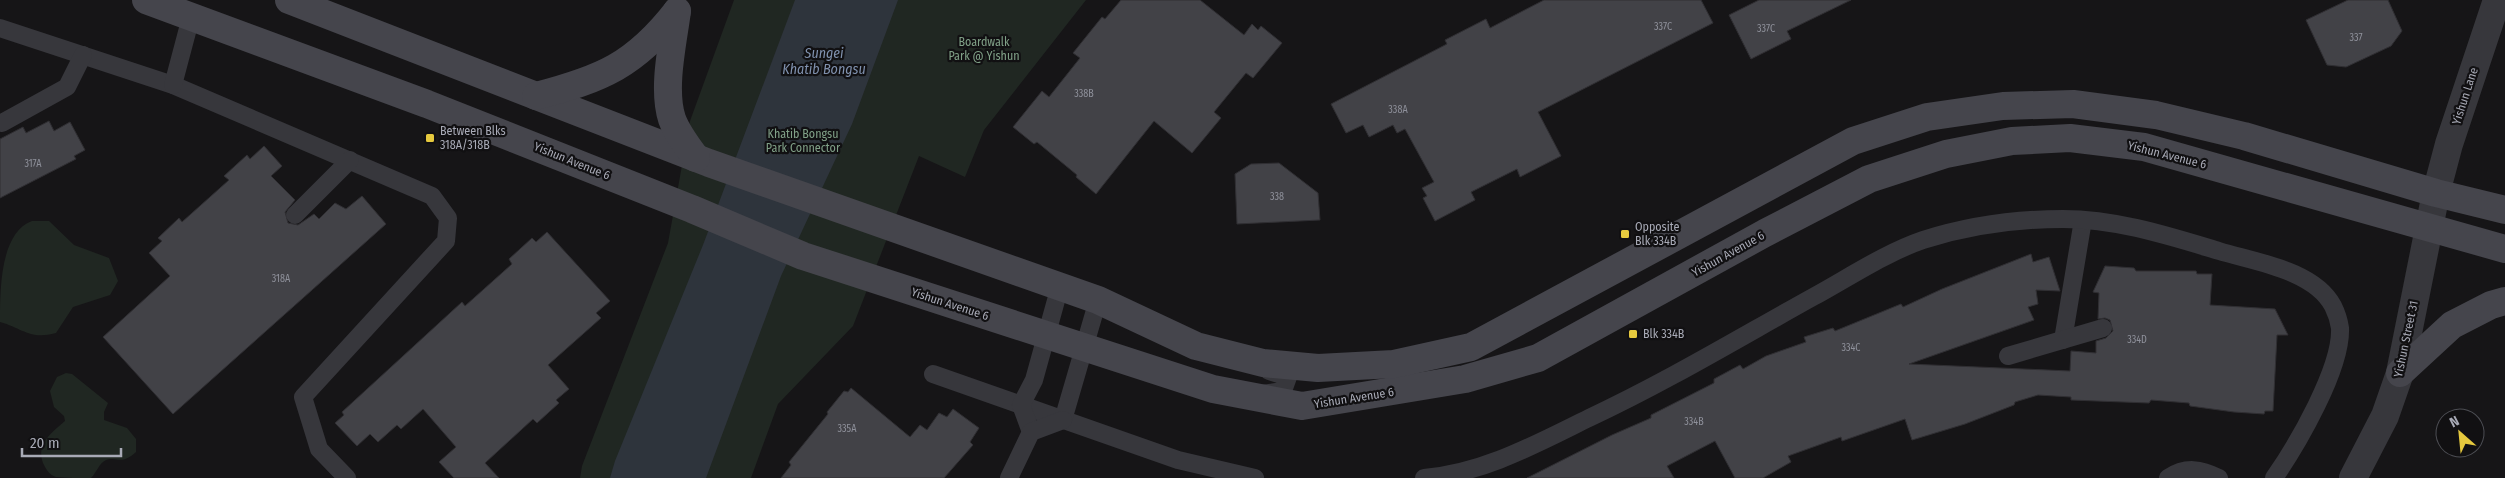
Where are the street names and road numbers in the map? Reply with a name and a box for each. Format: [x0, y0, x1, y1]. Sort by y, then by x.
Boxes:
street label: Yishun Lane [2449, 66, 2481, 126]
street label: Yishun Avenue 6 [2126, 138, 2208, 172]
street label: Yishun Avenue 6 [532, 139, 612, 183]
street label: Yishun Avenue 6 [1689, 228, 1767, 280]
street label: Yishun Avenue 6 [909, 285, 991, 323]
street label: Yishun Street 31 [2391, 299, 2421, 379]
street label: Yishun Avenue 6 [1313, 385, 1395, 411]

